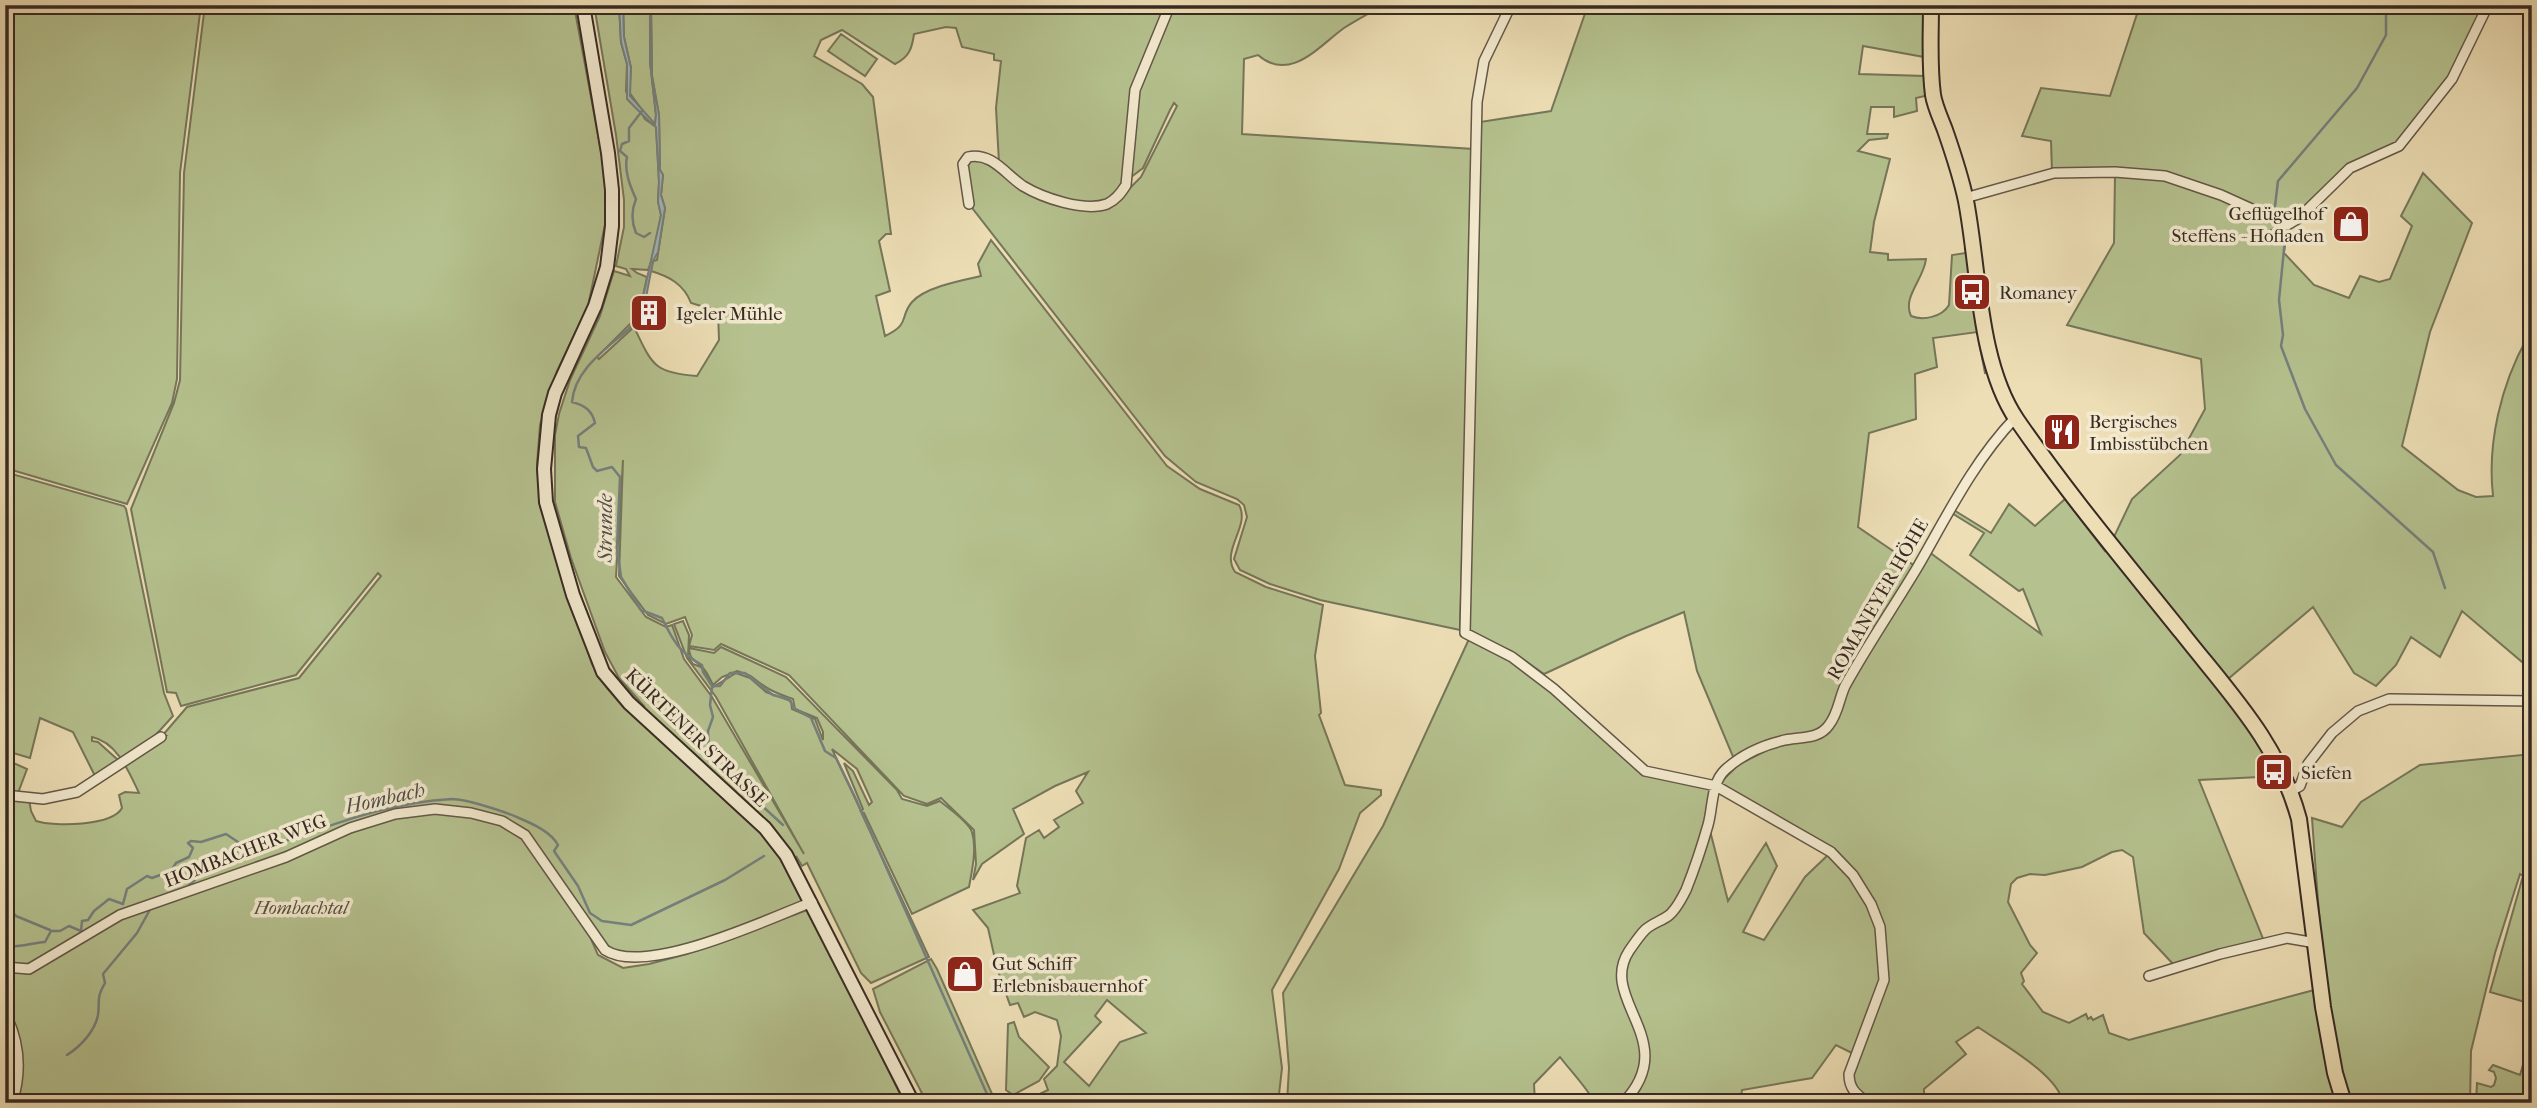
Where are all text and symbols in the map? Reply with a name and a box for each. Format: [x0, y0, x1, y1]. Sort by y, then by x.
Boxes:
place label: Geflügelhof Steffens - Hofladen [2171, 203, 2328, 247]
shop icon: Geflügelhof Steffens - Hofladen [2330, 203, 2372, 245]
bus stop icon: Romaney [1951, 271, 1993, 313]
place label: Romaney [1999, 282, 2078, 304]
building icon: Igeler Mühle [628, 292, 670, 334]
place label: Igeler Mühle [676, 303, 783, 325]
restaurant icon: Bergisches Imbisstübchen [2041, 411, 2083, 453]
place label: Bergisches Imbisstübchen [2089, 411, 2208, 455]
water label: Strunde [593, 493, 617, 563]
street label: ROMANEYER HÖHE [1823, 515, 1933, 684]
street label: KÜRTENER STRASSE [620, 664, 772, 812]
bus stop icon: Siefen [2253, 751, 2295, 793]
place label: Siefen [2301, 762, 2352, 784]
water label: Hombach [342, 777, 427, 819]
street label: HOMBACHER WEG [161, 810, 330, 892]
park label: Hombachtal [253, 897, 350, 919]
shop icon: Gut Schiff Erlebnisbauernhof [944, 953, 986, 995]
place label: Gut Schiff Erlebnisbauernhof [992, 953, 1147, 997]

